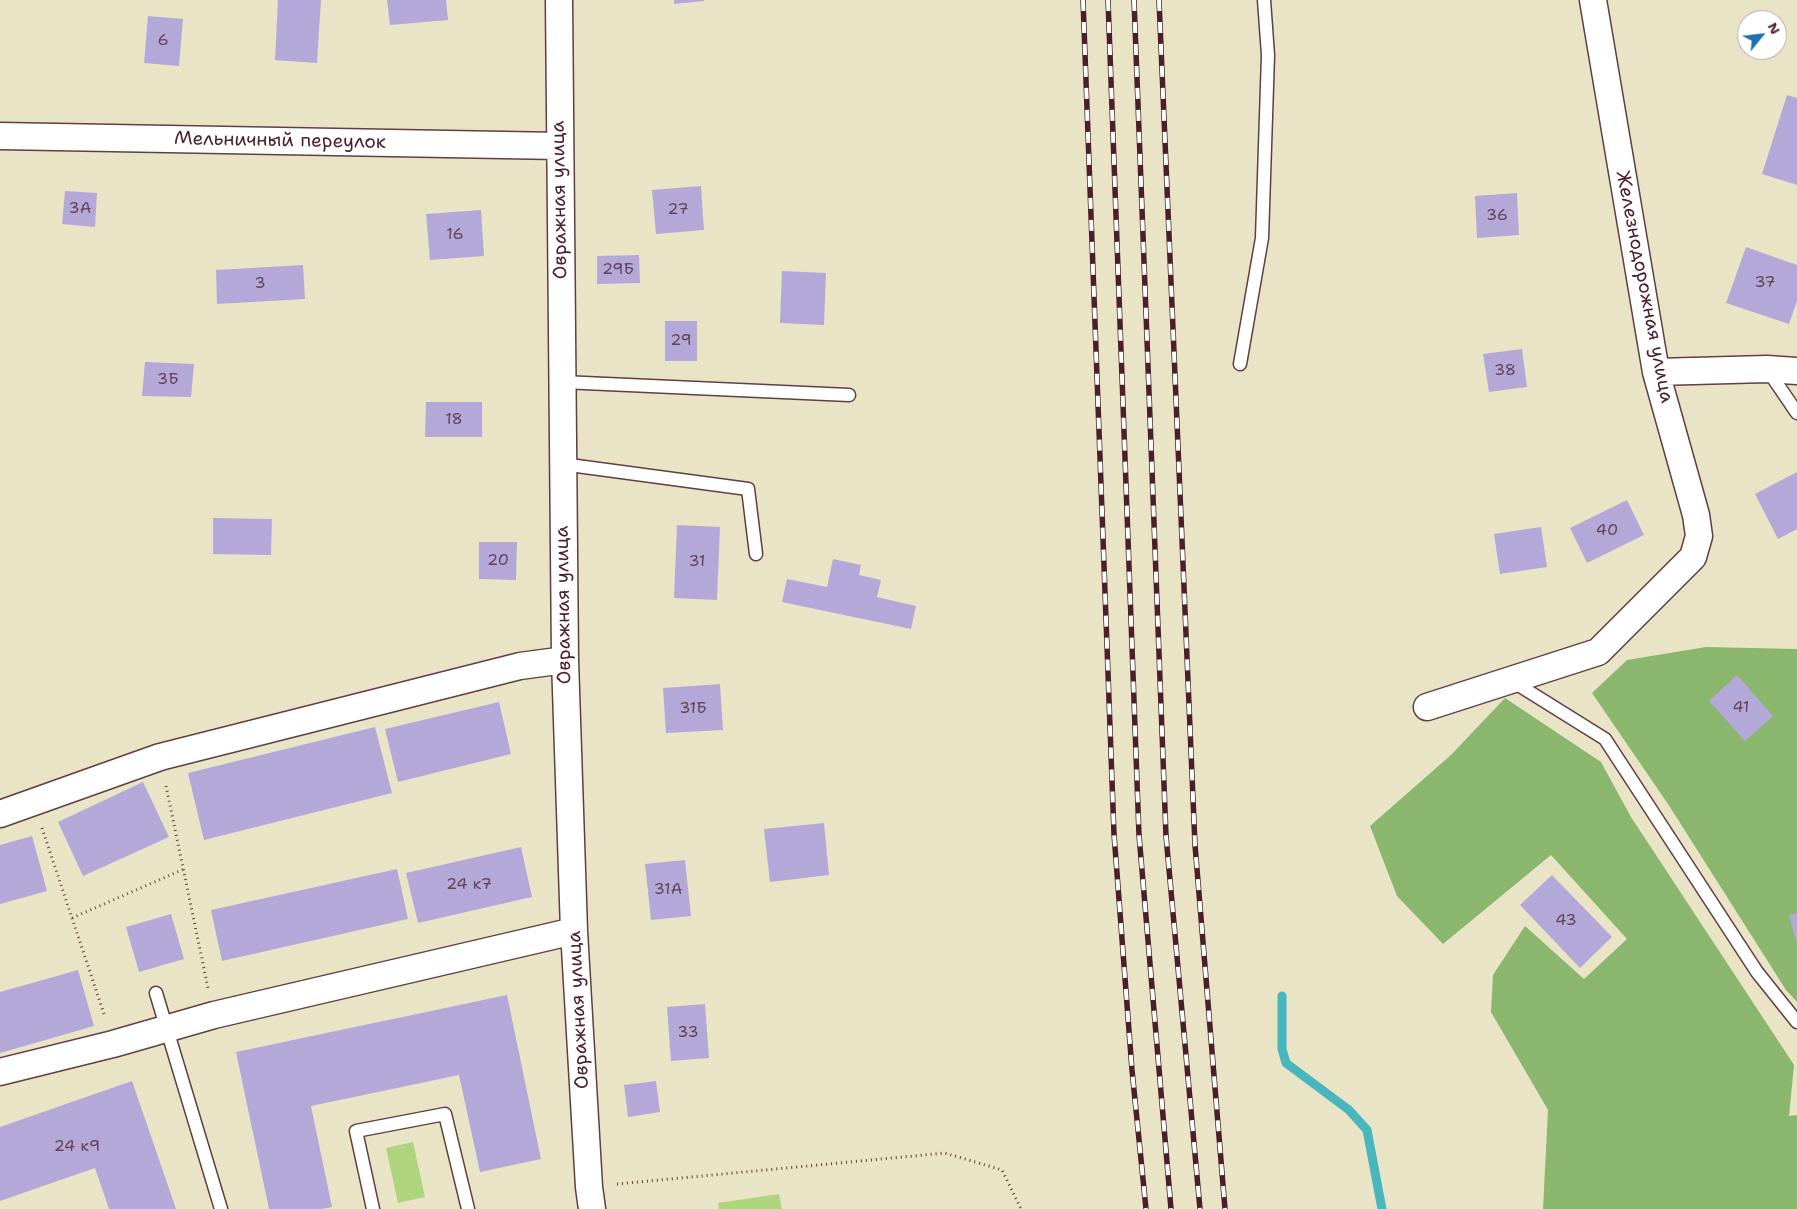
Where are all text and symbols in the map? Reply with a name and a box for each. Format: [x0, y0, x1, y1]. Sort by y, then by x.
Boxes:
north arrow [1737, 10, 1787, 60]
text: N [1764, 19, 1785, 37]
house number: 6 [157, 31, 169, 51]
street label: Овражная улица [547, 121, 573, 279]
street label: Мельничный переулок [174, 128, 386, 154]
street label: Железнодорожная улица [1610, 169, 1678, 405]
house number: 3А [69, 199, 91, 219]
house number: 27 [667, 200, 689, 220]
house number: 36 [1486, 206, 1508, 226]
house number: 16 [446, 225, 464, 245]
house number: 29Б [602, 260, 634, 280]
house number: 37 [1754, 273, 1776, 293]
house number: 3 [254, 274, 266, 294]
house number: 29 [670, 331, 692, 351]
house number: 38 [1494, 361, 1516, 381]
house number: 3Б [157, 370, 179, 390]
house number: 18 [445, 410, 463, 430]
house number: 40 [1596, 521, 1618, 541]
street label: Овражная улица [551, 526, 577, 684]
house number: 20 [487, 551, 509, 571]
house number: 31 [688, 552, 706, 572]
house number: 41 [1732, 698, 1750, 718]
house number: 31Б [679, 699, 707, 719]
house number: 24 к7 [446, 875, 492, 895]
house number: 31А [654, 880, 682, 900]
house number: 43 [1555, 911, 1577, 931]
street label: Овражная улица [563, 930, 595, 1090]
house number: 33 [677, 1023, 699, 1043]
house number: 24 к9 [54, 1137, 100, 1157]

